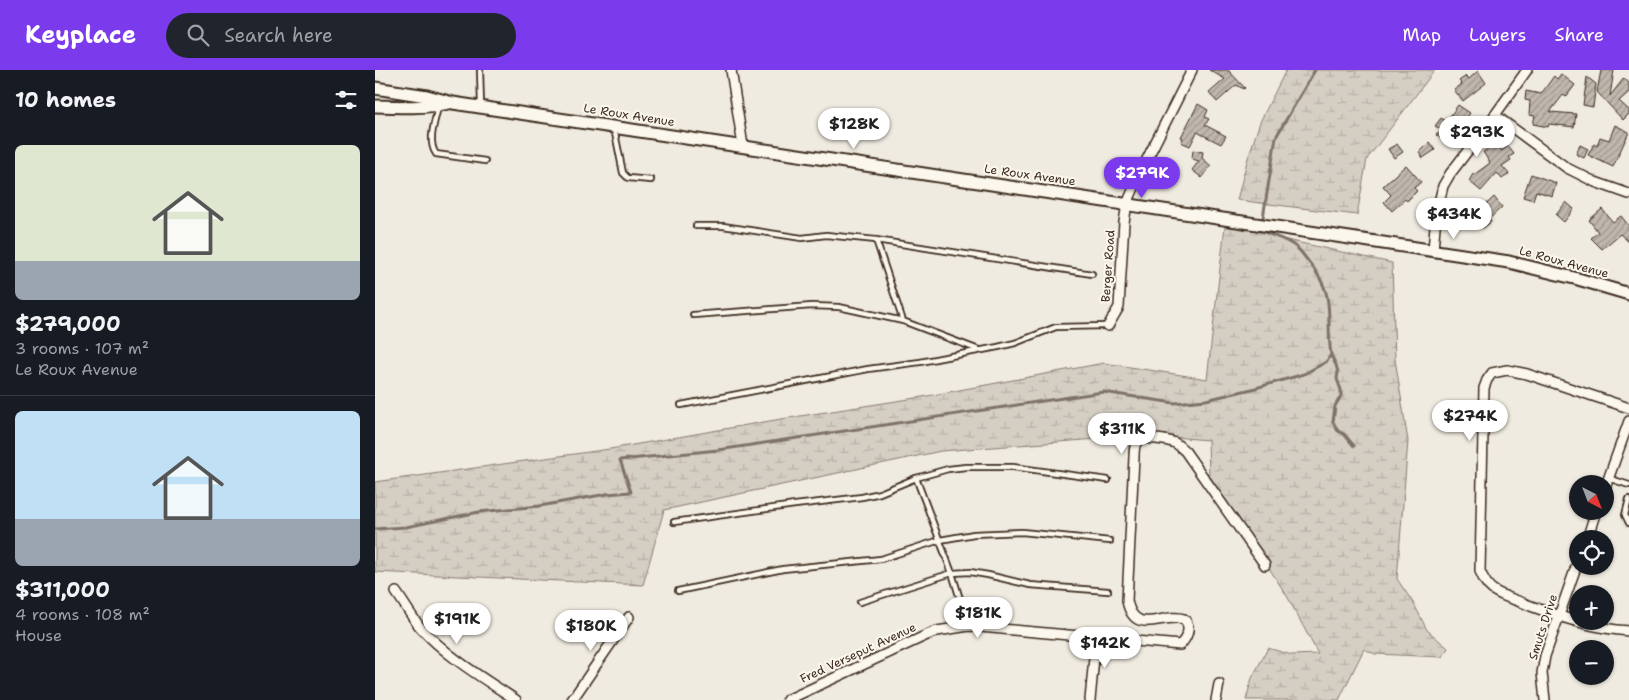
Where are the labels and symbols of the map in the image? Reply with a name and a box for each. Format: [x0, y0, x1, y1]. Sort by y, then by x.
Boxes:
street label: Le Roux Avenue [582, 100, 676, 130]
pin: $128K [819, 108, 889, 150]
pin: $293K [1442, 116, 1512, 158]
pin: $279K [1107, 156, 1177, 199]
street label: Le Roux Avenue [983, 161, 1077, 189]
pin: $434K [1419, 198, 1489, 240]
street label: Berger Road [1097, 229, 1119, 303]
street label: Le Roux Avenue [1517, 242, 1611, 282]
pin: $274K [1435, 400, 1505, 442]
pin: $311K [1087, 412, 1157, 455]
north arrow [1569, 475, 1614, 520]
street label: Smuts Drive [1525, 592, 1561, 662]
pin: $181K [943, 596, 1013, 639]
pin: $191K [422, 602, 492, 645]
pin: $180K [556, 610, 626, 652]
street label: Fred Verseput Avenue [797, 619, 919, 687]
pin: $142K [1070, 626, 1140, 669]

